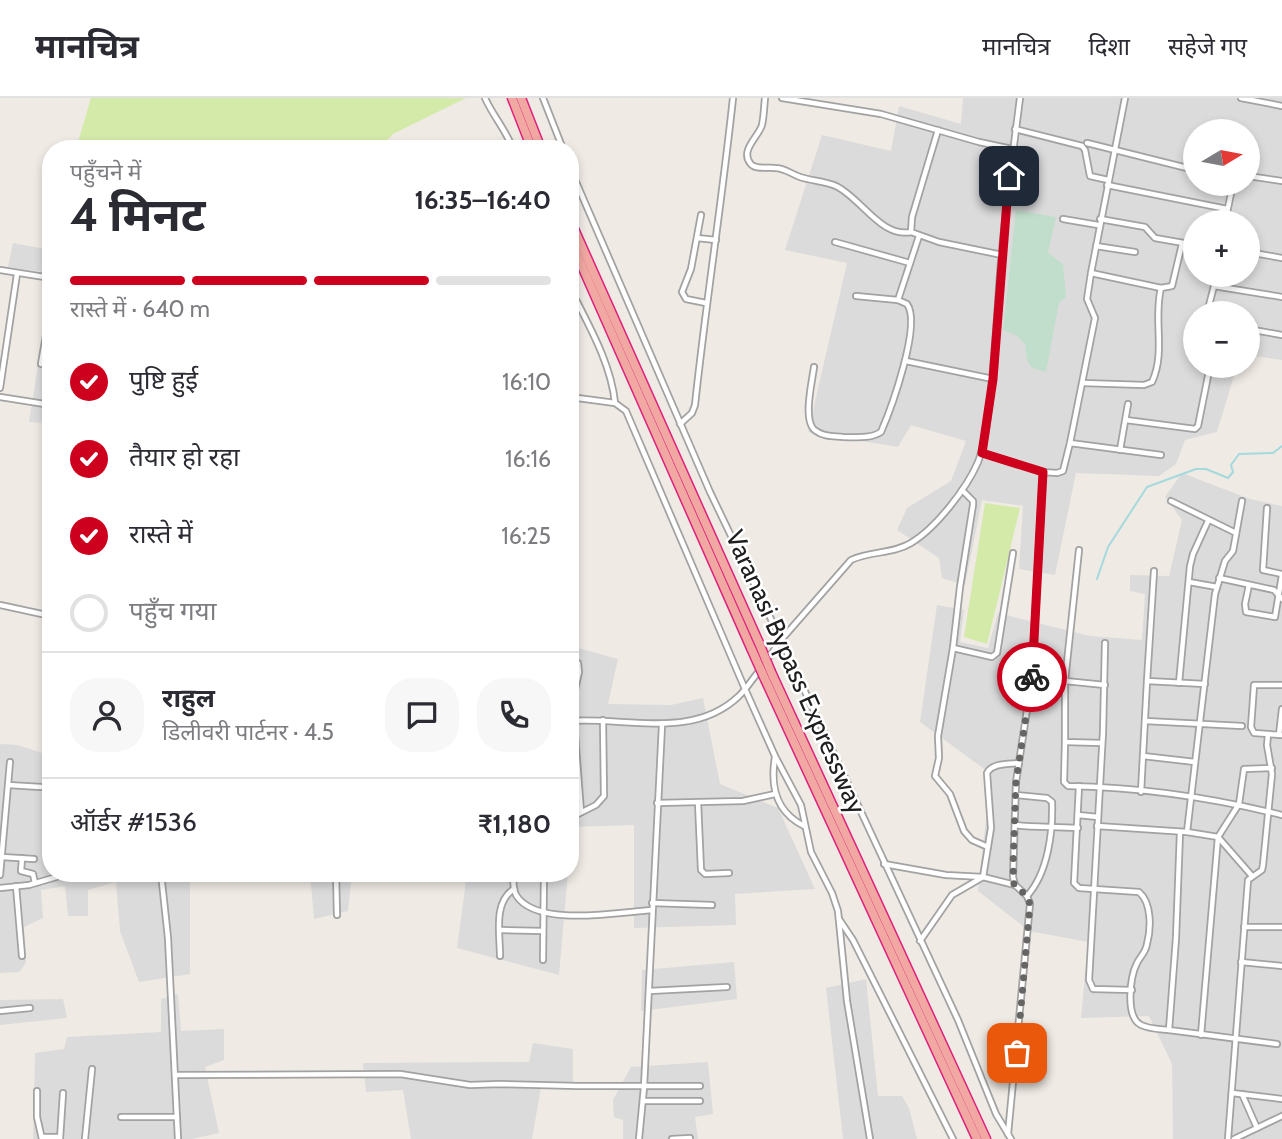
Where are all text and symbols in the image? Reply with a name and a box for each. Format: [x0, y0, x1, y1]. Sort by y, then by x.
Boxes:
text: मानचित्र [35, 26, 139, 66]
text: मानचित्र [982, 32, 1051, 61]
text: दिशा [1089, 32, 1130, 61]
text: सहेजे गए [1168, 32, 1247, 61]
north arrow [1183, 119, 1260, 196]
map controls [1183, 119, 1260, 378]
pin [979, 146, 1039, 206]
icon: home [990, 157, 1028, 195]
text: पहुँचने में [70, 158, 142, 186]
text: 16:35–16:40 [415, 184, 551, 216]
text: 4 मिनट [70, 187, 205, 243]
button: + [1183, 210, 1260, 287]
text: रास्ते में · 640 m [70, 295, 210, 323]
button: − [1183, 301, 1260, 378]
icon: check [70, 363, 108, 401]
text: पुष्टि हुई [129, 364, 198, 396]
text: 16:10 [502, 368, 551, 396]
icon: check [70, 440, 108, 478]
text: तैयार हो रहा [129, 441, 240, 473]
text: 16:16 [505, 445, 551, 473]
icon: check [70, 517, 108, 555]
text: रास्ते में [129, 518, 193, 550]
text: 16:25 [501, 522, 551, 550]
street label: Varanasi Bypass Expressway [719, 525, 873, 819]
text: पहुँच गया [129, 595, 216, 627]
courier [997, 642, 1067, 712]
icon: bike [1013, 658, 1051, 696]
button: person [70, 678, 144, 752]
button: chat [385, 678, 459, 752]
button: phone [477, 678, 551, 752]
text: राहुल [162, 682, 215, 714]
text: डिलीवरी पार्टनर · 4.5 [162, 718, 334, 746]
text: ऑर्डर #1536 [70, 806, 197, 838]
text: ₹1,180 [478, 808, 551, 840]
pin [987, 1023, 1047, 1083]
icon: bag [998, 1034, 1036, 1072]

